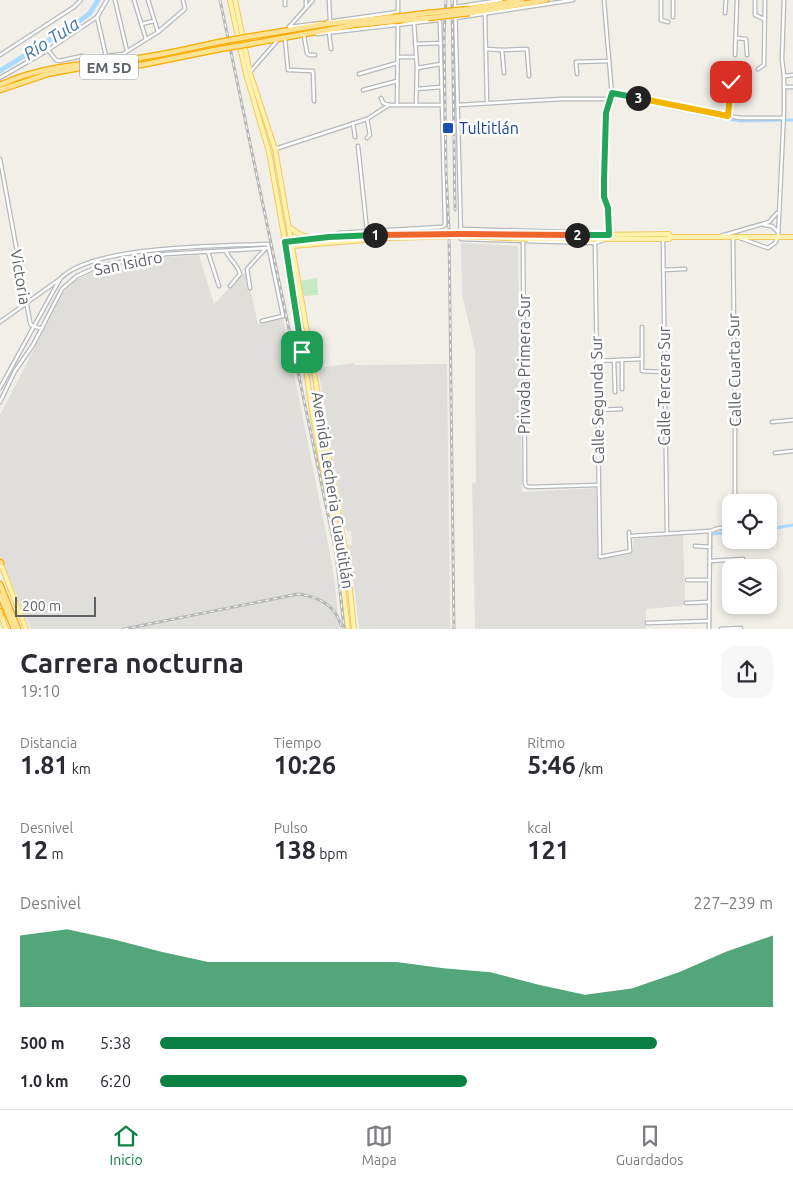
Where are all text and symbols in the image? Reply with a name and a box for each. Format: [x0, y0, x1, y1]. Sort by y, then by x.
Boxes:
water label: Río Tula [19, 12, 83, 63]
road number: EM 5D [80, 54, 138, 80]
pin [710, 61, 752, 103]
icon: check [717, 68, 745, 96]
pin: 3 [626, 86, 650, 110]
text: 3 [635, 90, 642, 106]
place label: Tultitlán [459, 119, 519, 137]
marker: Tultitlán [441, 121, 455, 135]
pin: 1 [362, 222, 388, 248]
pin: 2 [564, 222, 590, 248]
text: 1 [372, 227, 379, 243]
text: 2 [574, 227, 581, 243]
street label: Victoria [7, 248, 35, 306]
street label: San Isidro [92, 248, 164, 278]
street label: Privada Primera Sur [515, 294, 533, 434]
street label: Calle Cuarta Sur [724, 313, 744, 427]
street label: Calle Tercera Sur [655, 326, 673, 446]
pin [281, 331, 323, 373]
street label: Calle Segunda Sur [587, 336, 607, 464]
icon: arrive [288, 338, 316, 366]
street label: Avenida Lecheria Cuautitlán [309, 390, 357, 590]
map controls [722, 494, 777, 614]
button: locate [722, 494, 777, 549]
button: layers [722, 559, 777, 614]
scale bar [15, 594, 96, 617]
text: 200 m [22, 598, 61, 614]
button: share [721, 646, 773, 698]
text: Carrera nocturna [20, 647, 244, 678]
text: 19:10 [20, 682, 60, 700]
text: Distancia [20, 735, 77, 751]
text: Tiempo [274, 735, 321, 751]
text: Ritmo [527, 735, 565, 751]
text: 1.81 [20, 751, 68, 779]
text: 10:26 [274, 751, 336, 779]
text: 5:46 [527, 751, 576, 779]
text: km [68, 761, 91, 777]
text: /km [576, 761, 603, 777]
text: Desnivel [20, 820, 73, 836]
text: Pulso [274, 820, 308, 836]
text: kcal [527, 820, 552, 836]
text: 12 [20, 836, 48, 864]
text: 138 [274, 836, 316, 864]
text: 121 [527, 836, 570, 864]
text: m [48, 846, 64, 862]
text: bpm [316, 846, 348, 862]
text: Desnivel [20, 894, 81, 912]
text: 227–239 m [693, 894, 773, 912]
text: 500 m [20, 1034, 65, 1052]
text: 5:38 [100, 1034, 131, 1052]
text: 1.0 km [20, 1072, 69, 1090]
text: 6:20 [100, 1072, 131, 1090]
tab: Inicio [110, 1122, 143, 1168]
tab: Mapa [362, 1122, 397, 1168]
tab: Guardados [616, 1122, 683, 1168]

